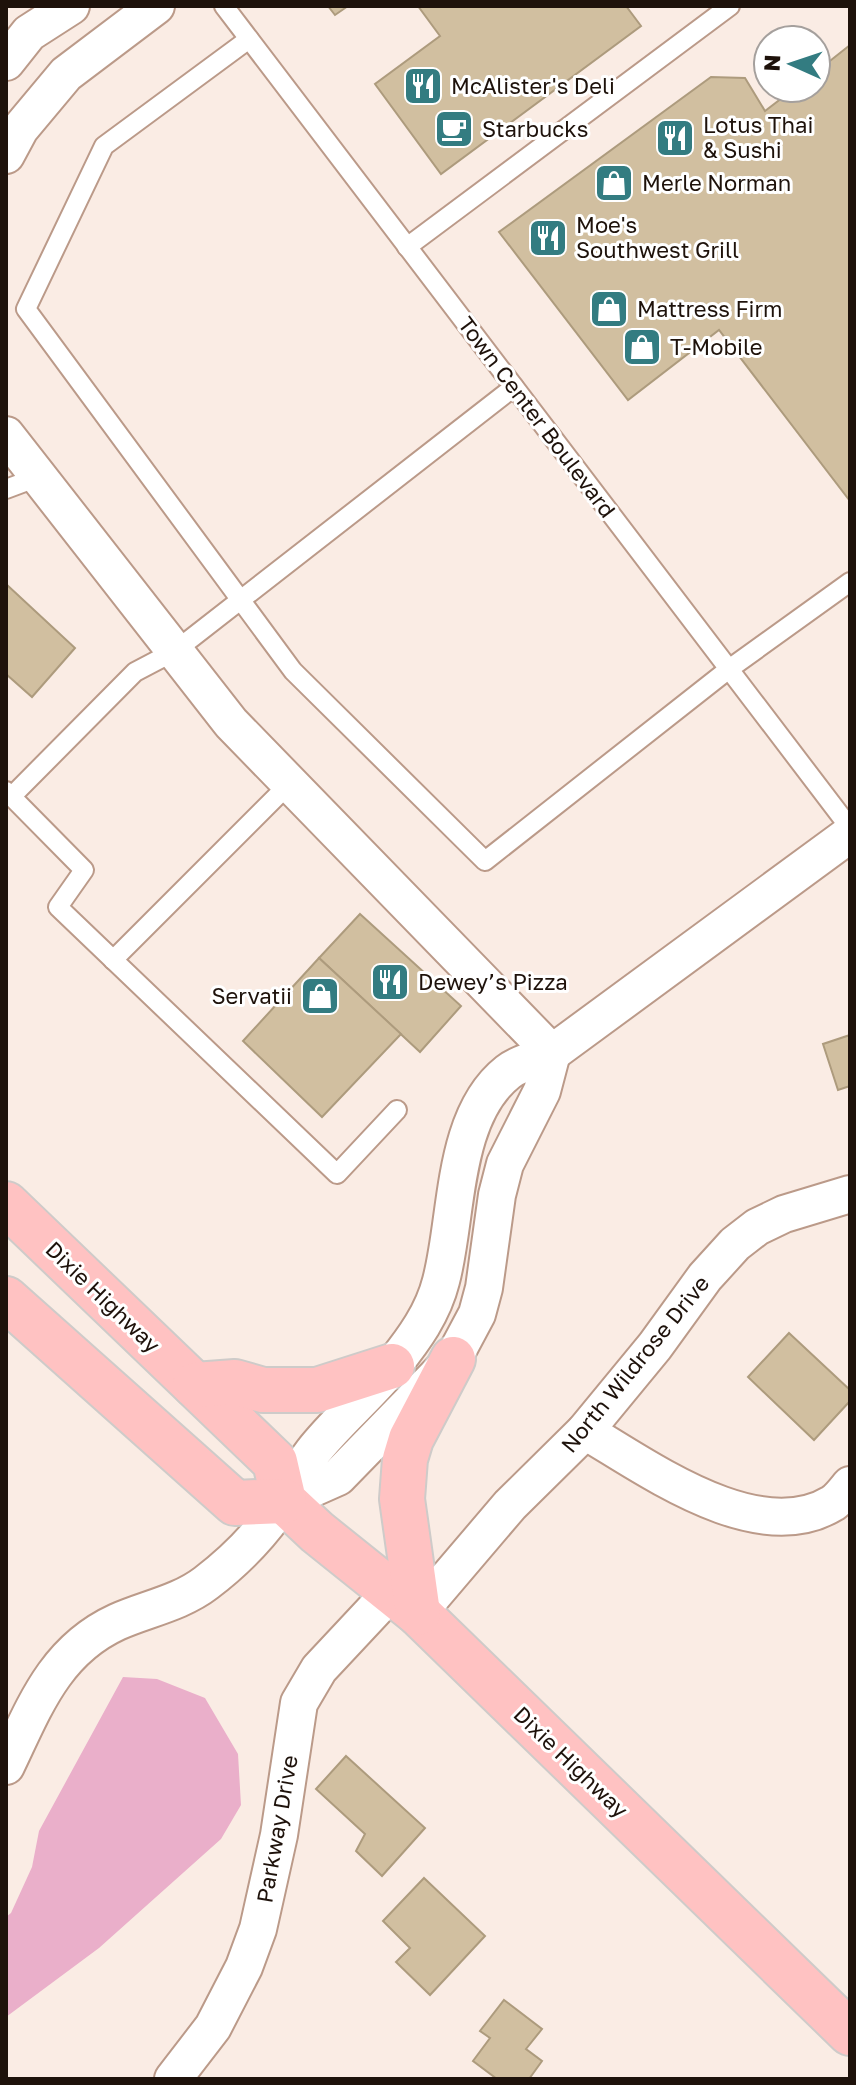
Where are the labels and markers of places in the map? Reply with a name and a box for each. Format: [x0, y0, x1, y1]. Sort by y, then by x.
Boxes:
restaurant icon: McAlister's Deli [402, 65, 444, 107]
place label: McAlister's Deli [451, 72, 615, 99]
cafe icon: Starbucks [433, 108, 475, 150]
place label: Lotus Thai & Sushi [703, 111, 813, 163]
place label: Starbucks [482, 115, 588, 142]
restaurant icon: Lotus Thai & Sushi [654, 117, 696, 159]
shop icon: Merle Norman [593, 162, 635, 204]
place label: Merle Norman [642, 169, 791, 196]
place label: Moe's Southwest Grill [576, 211, 739, 263]
restaurant icon: Moe's Southwest Grill [527, 217, 569, 259]
shop icon: Mattress Firm [588, 288, 630, 330]
place label: Mattress Firm [637, 295, 783, 322]
shop icon: T-Mobile [621, 326, 663, 368]
place label: T-Mobile [670, 333, 762, 360]
restaurant icon: Dewey’s Pizza [369, 961, 411, 1003]
place label: Dewey’s Pizza [418, 968, 568, 995]
shop icon: Servatii [299, 975, 341, 1017]
place label: Servatii [211, 982, 292, 1009]

